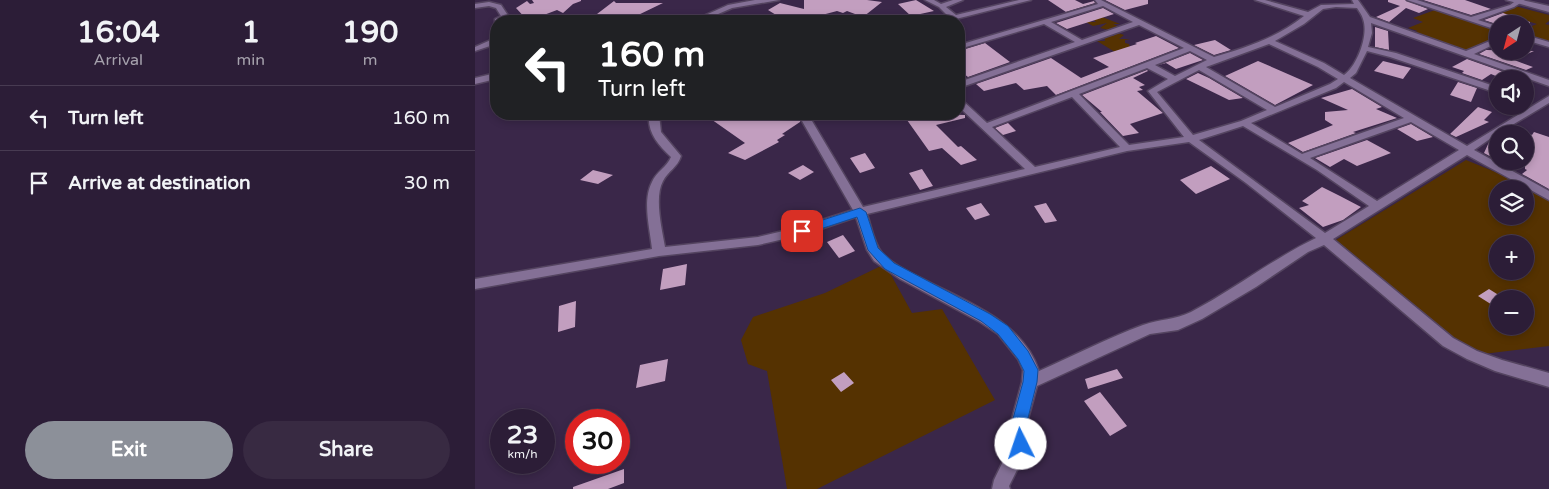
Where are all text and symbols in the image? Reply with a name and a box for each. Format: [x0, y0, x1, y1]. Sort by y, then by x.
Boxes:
text: 16:04 [77, 14, 160, 51]
text: 1 [241, 14, 260, 51]
text: 190 [342, 14, 398, 51]
north arrow [1489, 15, 1534, 60]
map controls [1489, 15, 1534, 335]
text: 160 m [598, 34, 705, 76]
icon: left [515, 35, 580, 100]
text: Arrival [94, 50, 143, 70]
text: min [237, 50, 265, 70]
text: m [363, 50, 377, 70]
button: sound [1489, 70, 1534, 115]
text: Turn left [598, 76, 686, 102]
icon: left [25, 104, 53, 132]
text: Turn left [68, 107, 144, 129]
text: 160 m [392, 107, 450, 129]
button: search [1489, 125, 1534, 170]
icon: arrive [25, 169, 53, 197]
text: Arrive at destination [68, 172, 251, 194]
text: 30 m [404, 172, 450, 194]
button: layers [1489, 180, 1534, 225]
pin [781, 210, 823, 252]
icon: arrive [788, 217, 816, 245]
button: + [1489, 235, 1534, 280]
button: − [1489, 290, 1534, 335]
speed limit sign: 30 [565, 409, 630, 474]
position arrow [994, 417, 1046, 469]
text: 23 [507, 420, 538, 450]
button: Exit [25, 421, 233, 479]
button: Share [243, 421, 450, 479]
text: km/h [507, 447, 538, 461]

